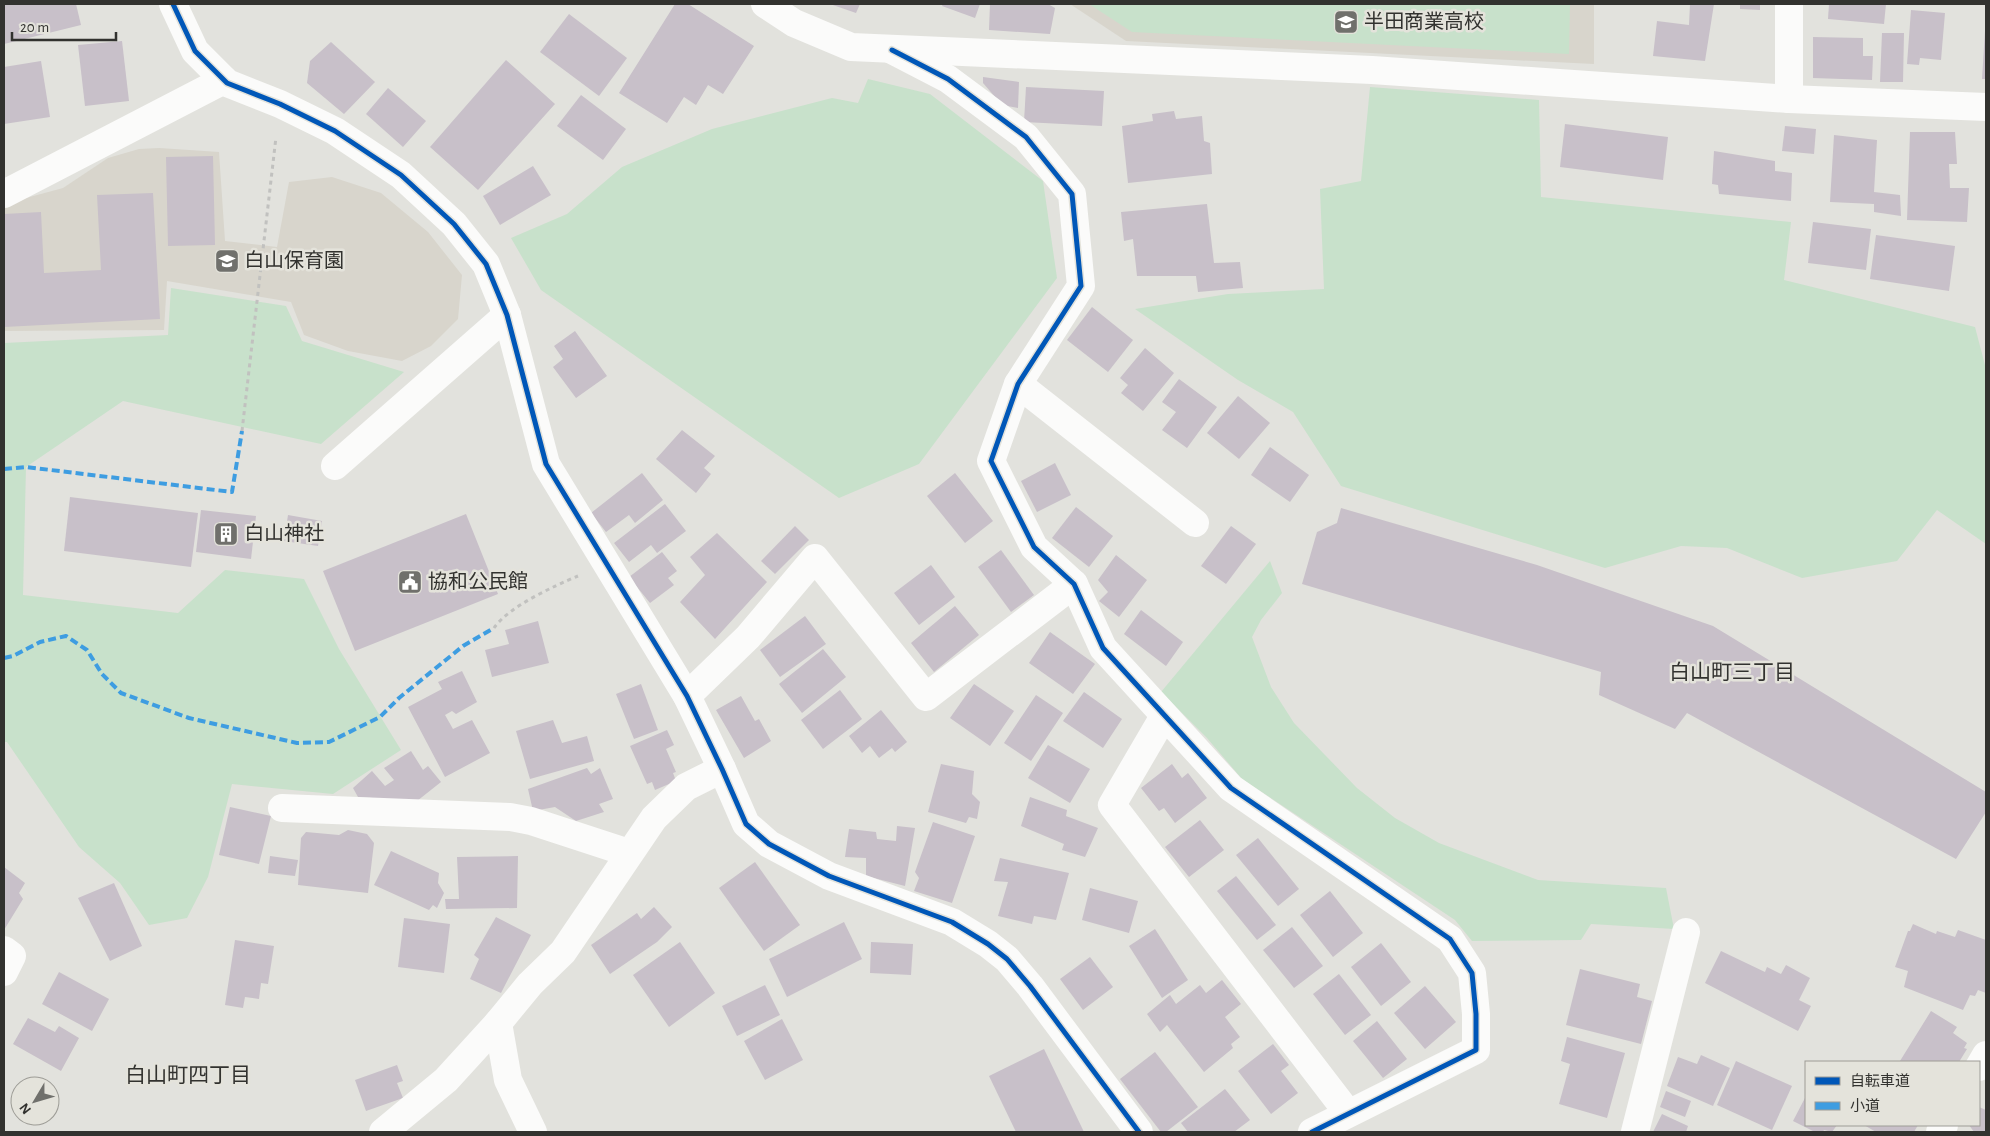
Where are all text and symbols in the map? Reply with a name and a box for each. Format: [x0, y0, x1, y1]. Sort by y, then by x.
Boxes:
school or university icon: 半田商業高校 [1333, 9, 1359, 35]
scale bar [12, 10, 116, 42]
place label: 半田商業高校 [1364, 11, 1484, 32]
text: 20 m [20, 20, 49, 35]
school or university icon: 白山保育園 [214, 248, 240, 274]
place label: 白山保育園 [244, 250, 344, 271]
building icon: 白山神社 [213, 521, 239, 547]
place label: 白山神社 [244, 523, 324, 544]
public building icon: 協和公民館 [397, 569, 423, 595]
place label: 協和公民館 [428, 571, 528, 592]
district label: 白山町三丁目 [1669, 661, 1795, 683]
legend [1805, 1061, 1980, 1126]
district label: 白山町四丁目 [125, 1064, 251, 1086]
text: 自転車道 [1850, 1073, 1910, 1089]
north arrow [10, 1076, 60, 1126]
text: 小道 [1850, 1098, 1880, 1114]
text: N [17, 1100, 34, 1117]

